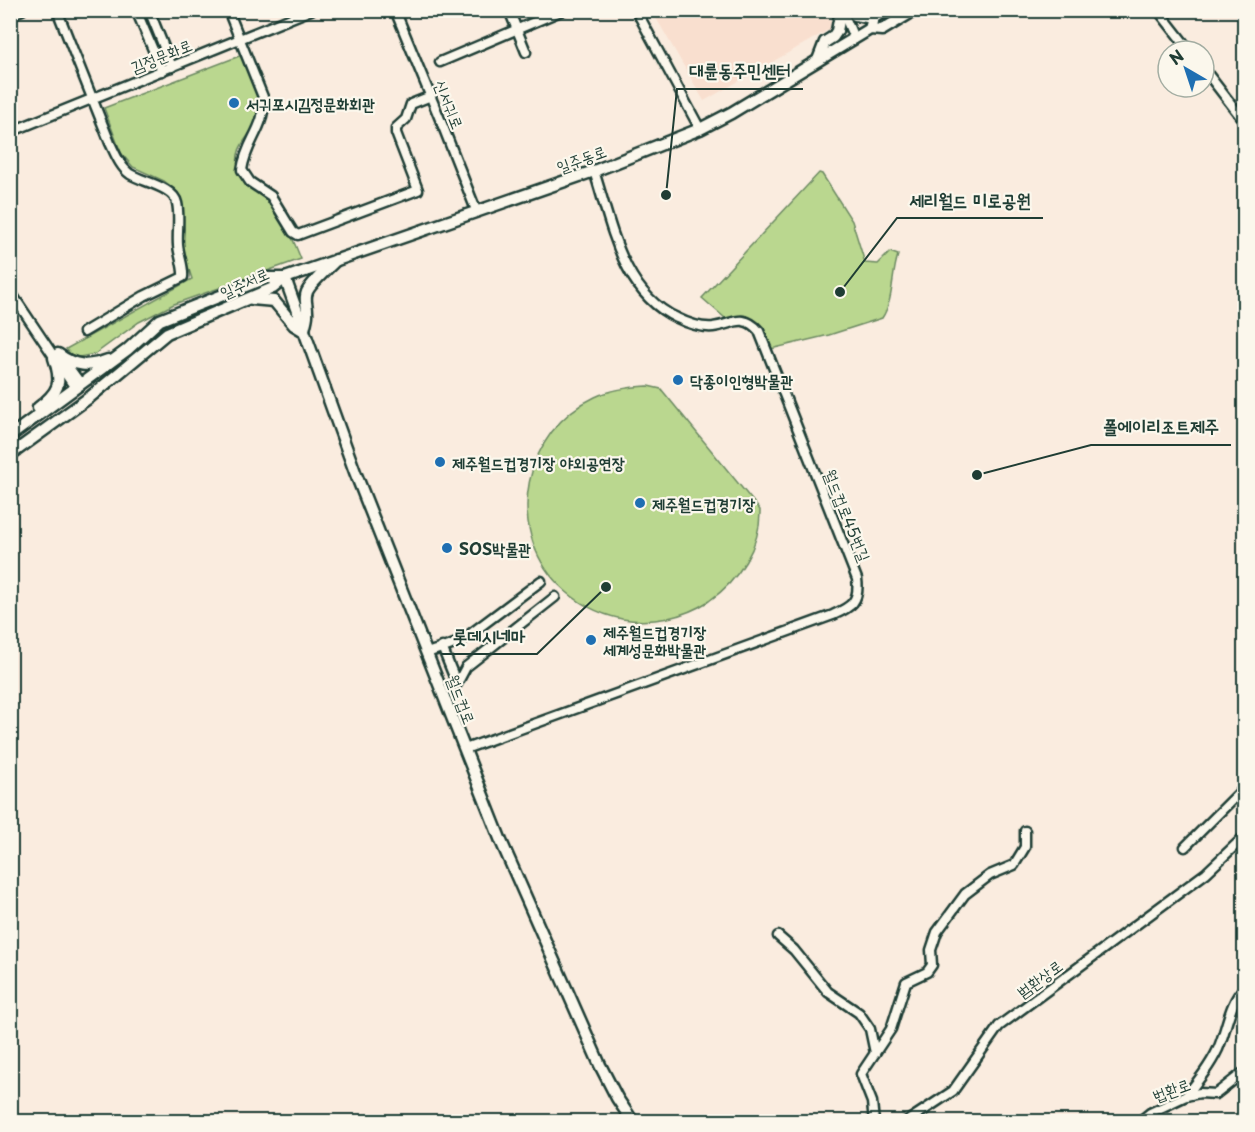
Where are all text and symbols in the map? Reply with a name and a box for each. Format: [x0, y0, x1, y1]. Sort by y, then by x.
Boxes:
street label: 김정문화로 [127, 32, 195, 78]
north arrow [1156, 39, 1216, 99]
text: N [1163, 43, 1188, 70]
callout: 대륜동주민센터 [677, 53, 803, 89]
text: 대륜동주민센터 [689, 56, 791, 83]
street label: 신서귀로 [429, 76, 471, 132]
place label: 서귀포시김정문화회관 [246, 91, 375, 115]
marker: 서귀포시김정문화회관 [227, 96, 241, 110]
street label: 일주동로 [553, 138, 609, 178]
callout: 세리월드 미로공원 [897, 182, 1043, 218]
text: 세리월드 미로공원 [909, 186, 1031, 213]
street label: 일주서로 [216, 260, 272, 304]
place label: 닥종이인형박물관 [690, 368, 793, 392]
marker: 닥종이인형박물관 [671, 373, 685, 387]
callout: 폴에이리조트제주 [1091, 409, 1231, 445]
text: 폴에이리조트제주 [1103, 412, 1219, 439]
place label: 제주월드컵경기장 야외공연장 [452, 450, 625, 474]
marker: 제주월드컵경기장 야외공연장 [433, 455, 447, 469]
street label: 월드컵로45번길 [819, 465, 877, 565]
place label: 제주월드컵경기장 [652, 491, 755, 515]
marker: 제주월드컵경기장 [633, 496, 647, 510]
place label: SOS박물관 [459, 536, 531, 560]
marker: SOS박물관 [440, 541, 454, 555]
callout: 롯데시네마 [441, 618, 537, 654]
place label: 제주월드컵경기장 세계성문화박물관 [603, 619, 706, 661]
text: 롯데시네마 [453, 622, 526, 649]
marker: 제주월드컵경기장 세계성문화박물관 [584, 633, 598, 647]
street label: 월드컵로 [442, 671, 482, 727]
street label: 범환상로 [1011, 953, 1067, 1003]
street label: 법환로 [1149, 1071, 1193, 1107]

